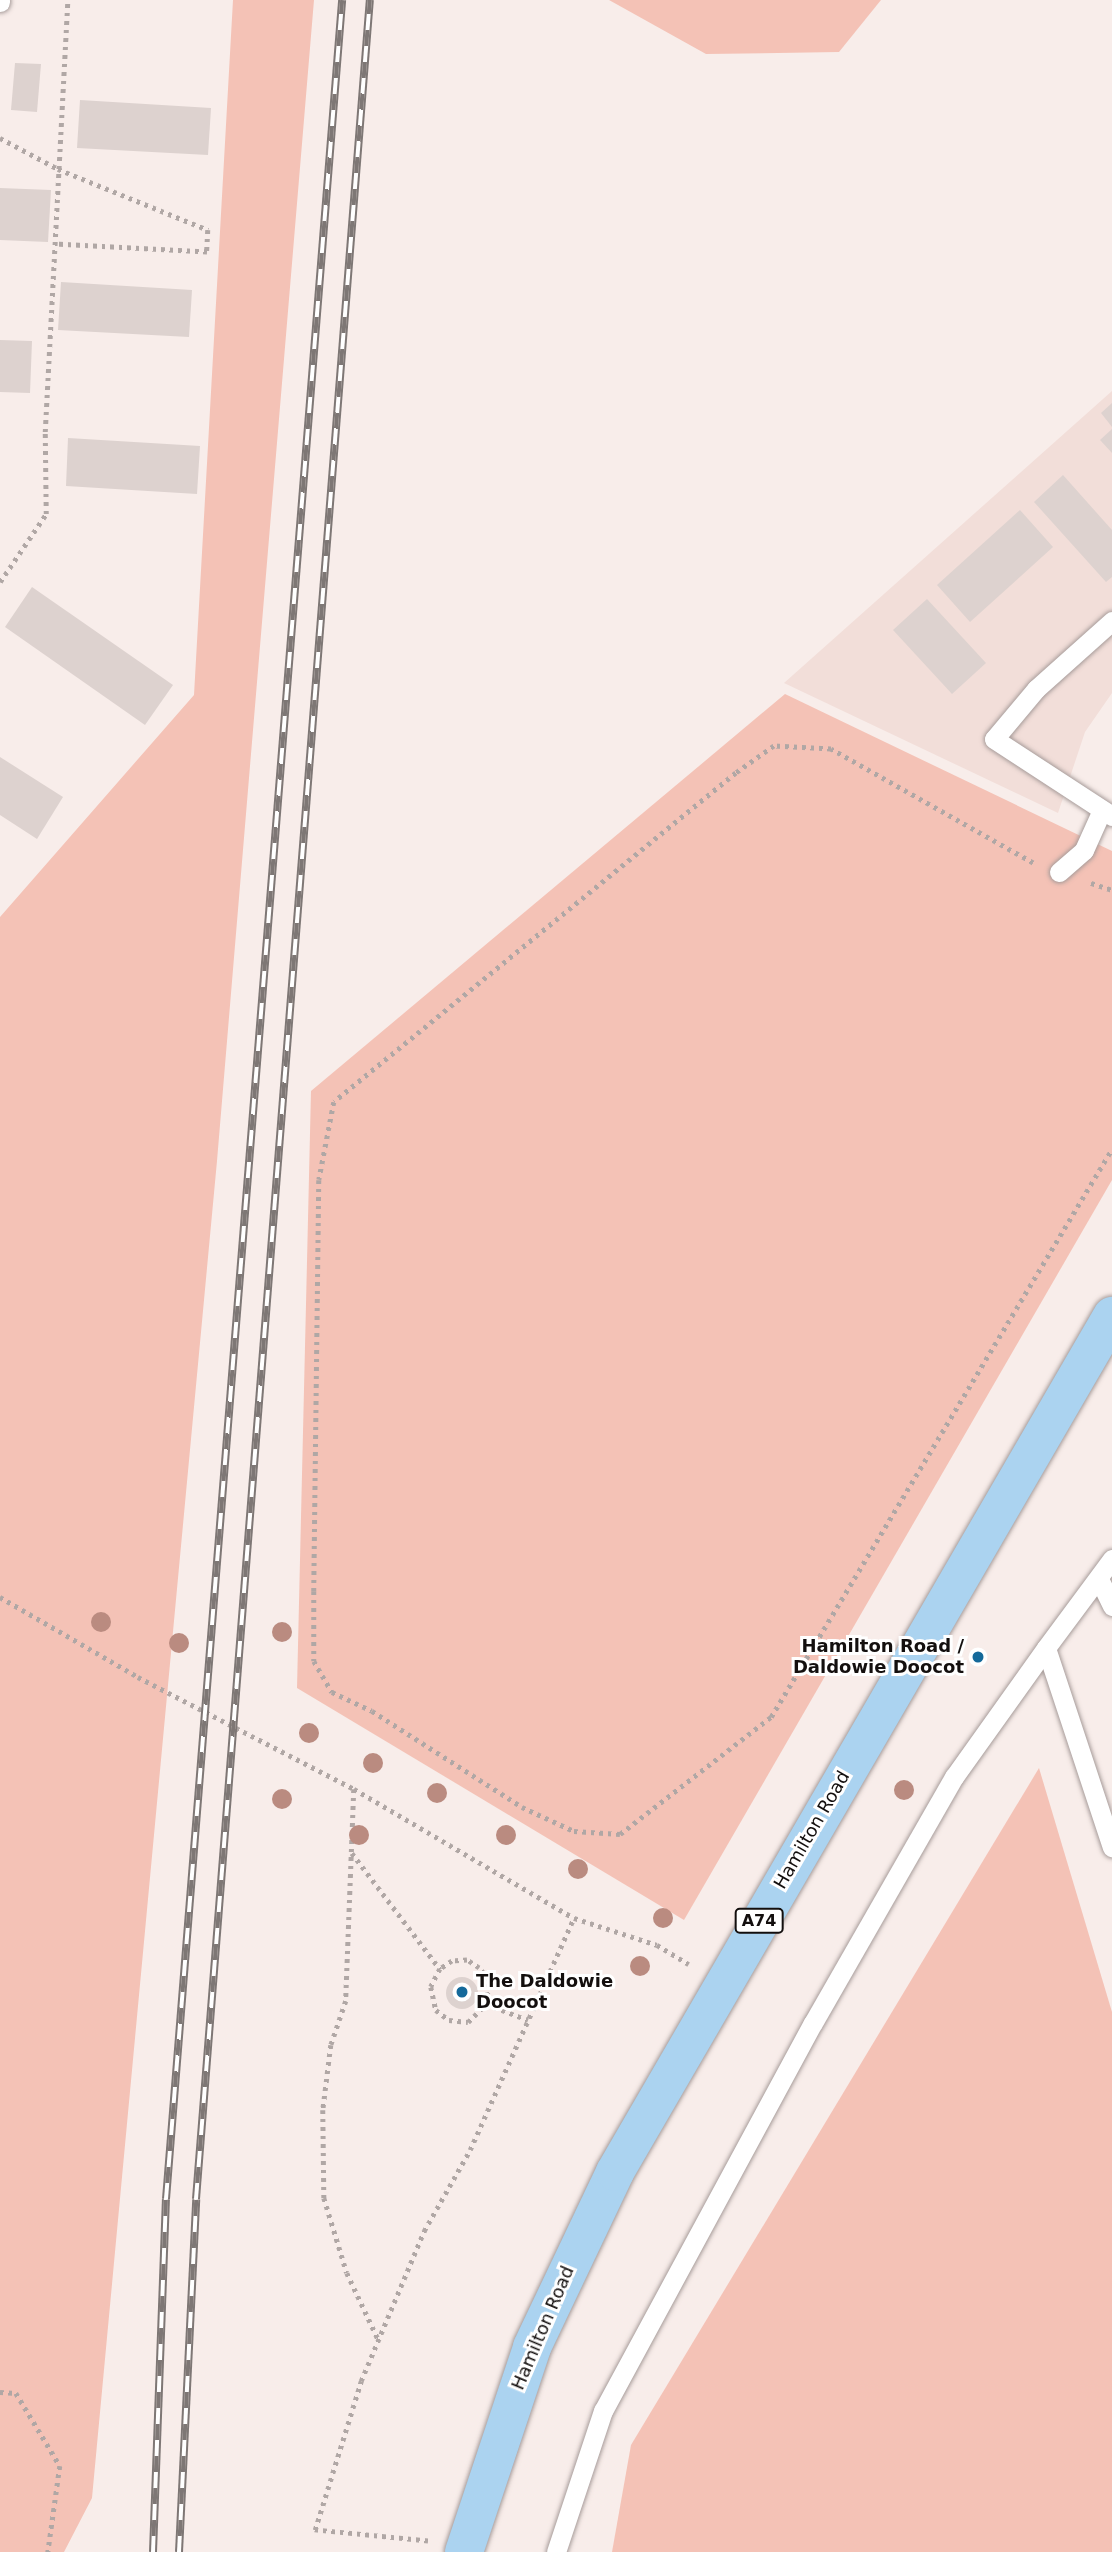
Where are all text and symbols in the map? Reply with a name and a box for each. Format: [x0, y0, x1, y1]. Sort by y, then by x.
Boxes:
place label: Hamilton Road / Daldowie Doocot [793, 1636, 964, 1678]
marker: Hamilton Road / Daldowie Doocot [970, 1649, 986, 1665]
street label: Hamilton Road [770, 1767, 854, 1893]
road number: A74 [734, 1909, 784, 1934]
place label: The Daldowie Doocot [476, 1971, 613, 2014]
marker: The Daldowie Doocot [454, 1984, 470, 2000]
street label: Hamilton Road [507, 2263, 579, 2393]

